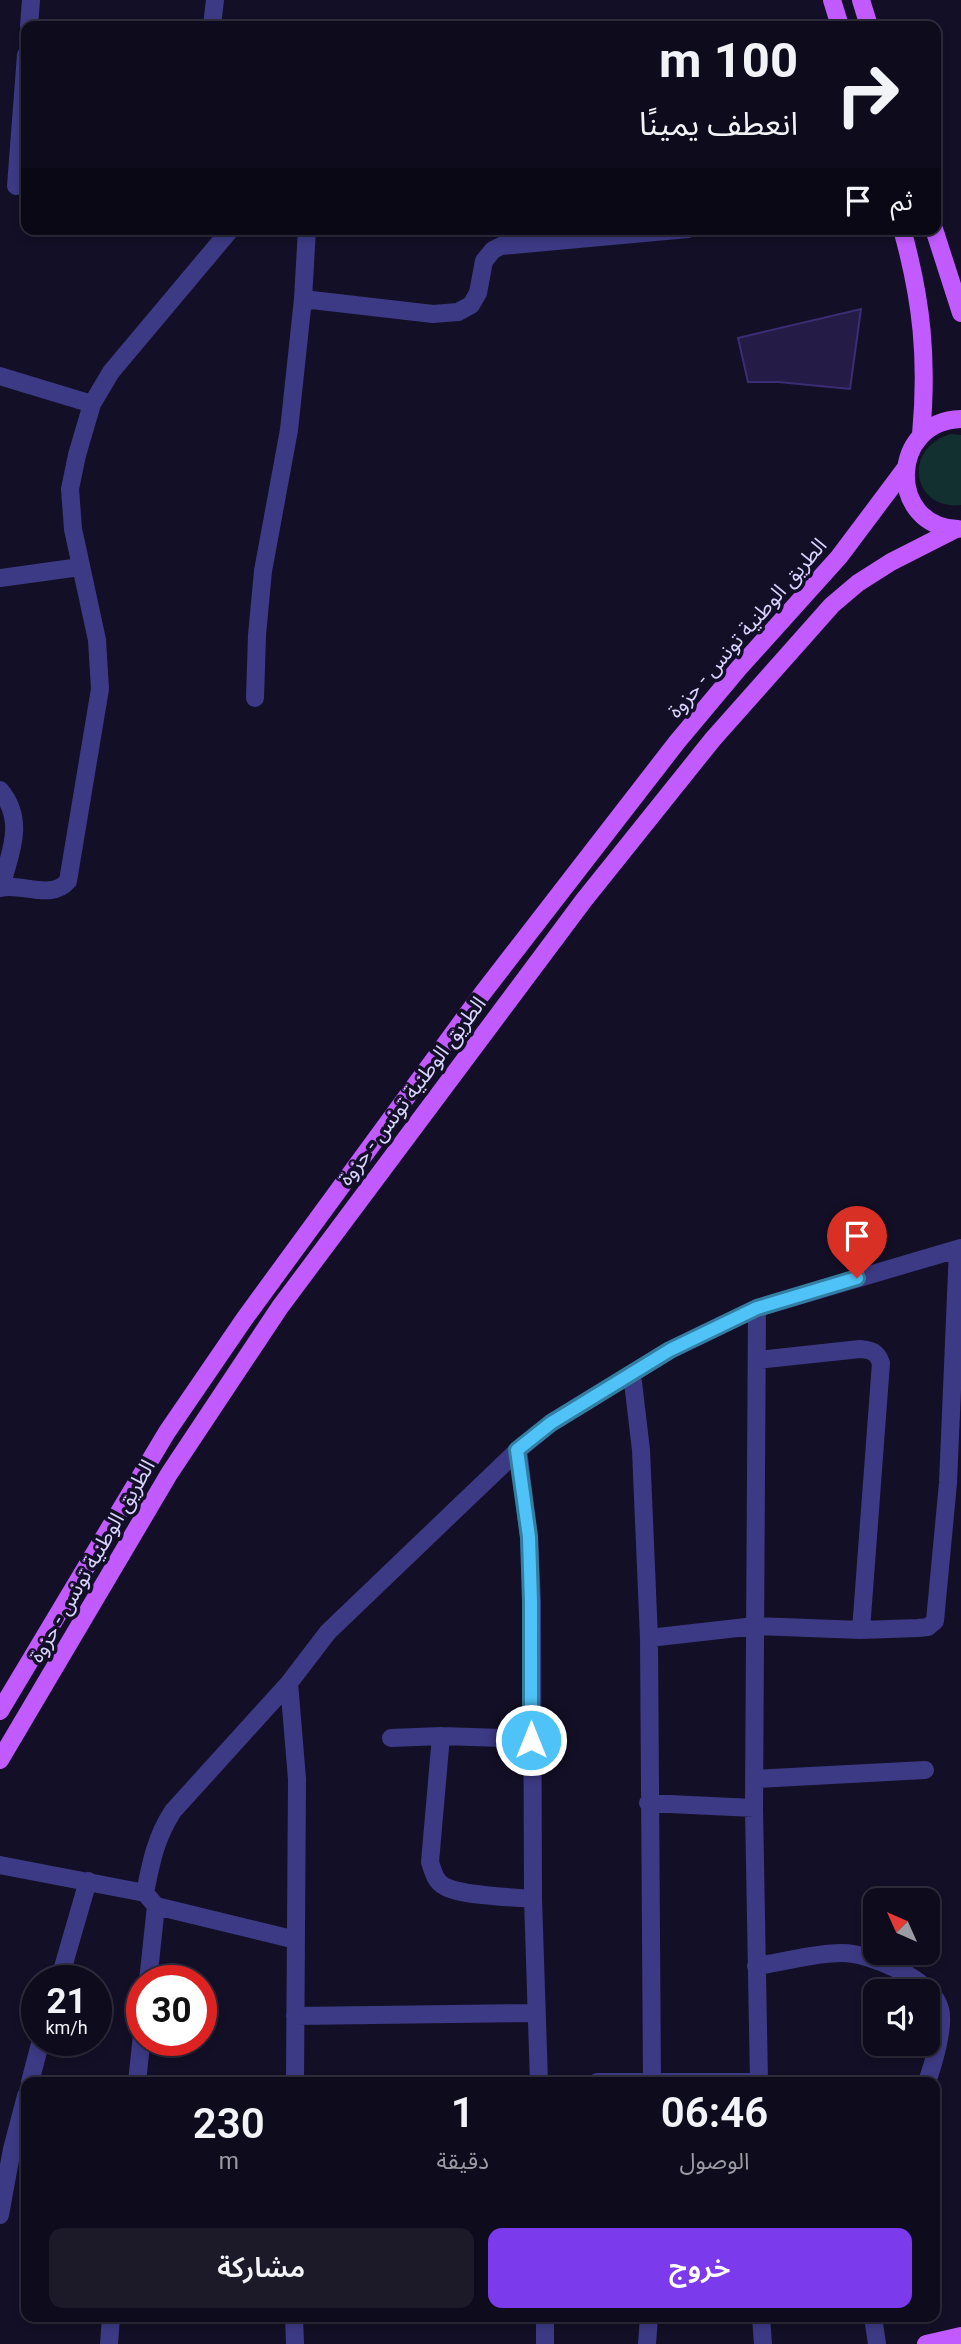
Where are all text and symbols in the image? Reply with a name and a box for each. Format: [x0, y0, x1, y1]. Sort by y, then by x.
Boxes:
text: 100 m [659, 32, 798, 89]
icon: right [822, 49, 913, 140]
text: انعطف يمينًا [639, 105, 798, 143]
icon: arrive [839, 182, 877, 220]
text: ثم [891, 186, 913, 216]
street label: الطريق الوطنية تونس - حزوة [663, 533, 832, 723]
street label: الطريق الوطنية تونس - حزوة [333, 992, 492, 1191]
pin [827, 1206, 887, 1278]
icon: arrive [838, 1217, 876, 1255]
street label: الطريق الوطنية تونس - حزوة [24, 1455, 161, 1667]
position arrow [494, 1703, 568, 1777]
north arrow [863, 1888, 940, 1965]
map controls [863, 1888, 940, 2056]
speed limit sign: 30 [126, 1965, 217, 2056]
button: sound [863, 1979, 940, 2056]
text: 21 [46, 1981, 87, 2022]
text: km/h [45, 2017, 88, 2038]
text: 1 [451, 2088, 475, 2137]
text: 06:46 [661, 2088, 768, 2137]
text: 230 [193, 2099, 265, 2148]
text: m [219, 2148, 239, 2175]
text: دقيقة [437, 2148, 489, 2175]
text: الوصول [680, 2148, 749, 2175]
button: مشاركة [49, 2228, 474, 2308]
button: خروج [488, 2228, 912, 2308]

